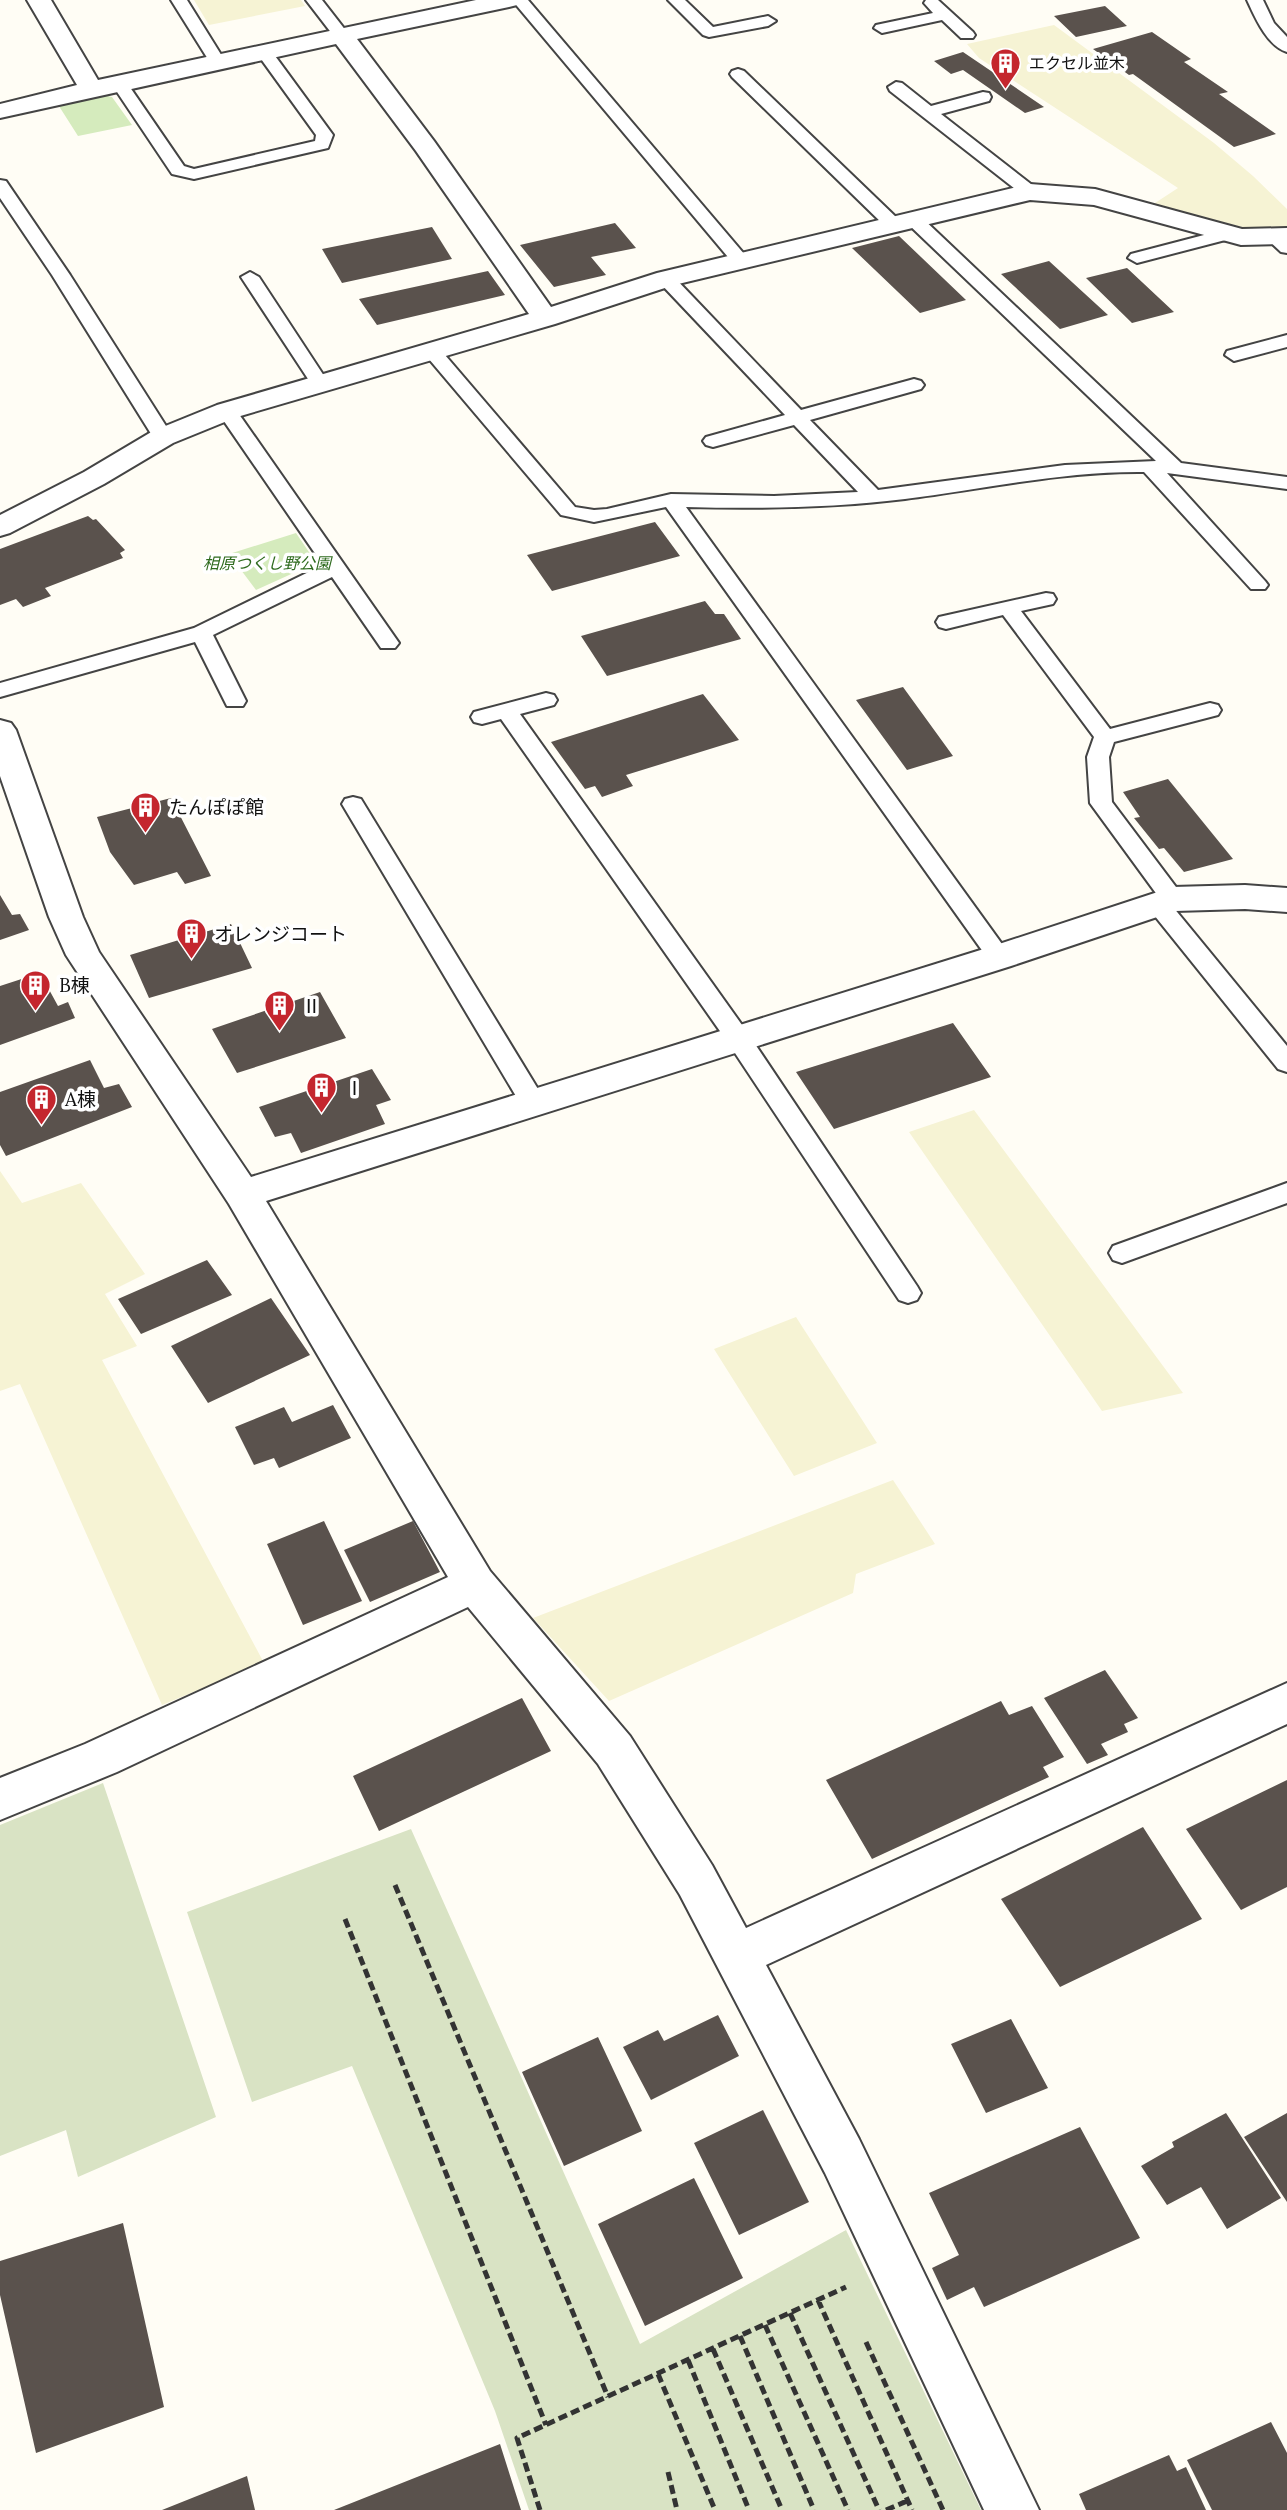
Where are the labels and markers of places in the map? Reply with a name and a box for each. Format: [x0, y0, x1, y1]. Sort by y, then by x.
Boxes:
building icon: エクセル並木 [989, 46, 1023, 90]
place label: エクセル並木 [1029, 53, 1125, 73]
building icon: たんぽぽ館 [129, 790, 163, 834]
place label: たんぽぽ館 [169, 795, 264, 819]
building icon: オレンジコート [174, 917, 208, 961]
place label: オレンジコート [214, 922, 347, 946]
building icon: B棟 [19, 968, 53, 1012]
place label: B棟 [59, 973, 90, 997]
building icon: Ⅱ [262, 989, 296, 1033]
place label: Ⅱ [302, 994, 321, 1018]
building icon: Ⅰ [305, 1071, 339, 1115]
place label: Ⅰ [345, 1076, 364, 1100]
building icon: A棟 [25, 1082, 59, 1126]
place label: A棟 [64, 1087, 96, 1111]

